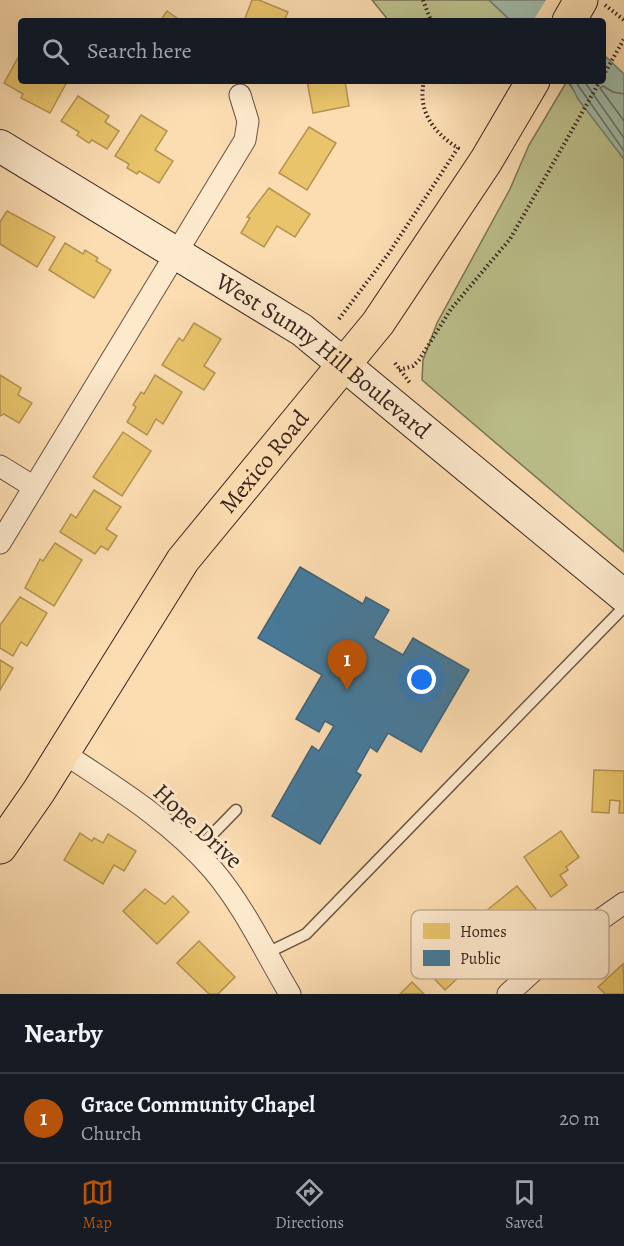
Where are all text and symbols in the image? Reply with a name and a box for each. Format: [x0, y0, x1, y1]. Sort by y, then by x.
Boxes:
search box [18, 18, 606, 84]
icon: search [39, 35, 72, 68]
text: Search here [87, 36, 192, 66]
street label: West Sunny Hill Boulevard [209, 265, 438, 446]
street label: Mexico Road [212, 403, 316, 520]
pin: 1 [328, 640, 366, 690]
your location [407, 665, 436, 694]
street label: Hope Drive [146, 776, 250, 876]
legend [411, 910, 609, 979]
text: Homes [460, 921, 507, 943]
text: Public [460, 948, 501, 970]
text: Nearby [24, 1016, 103, 1051]
text: Grace Community Chapel [81, 1090, 315, 1120]
text: 1 [40, 1105, 47, 1132]
text: 20 m [559, 1105, 600, 1132]
text: Church [81, 1120, 142, 1147]
tab: Map [81, 1176, 114, 1234]
tab: Directions [275, 1176, 344, 1234]
tab: Saved [505, 1176, 543, 1234]

